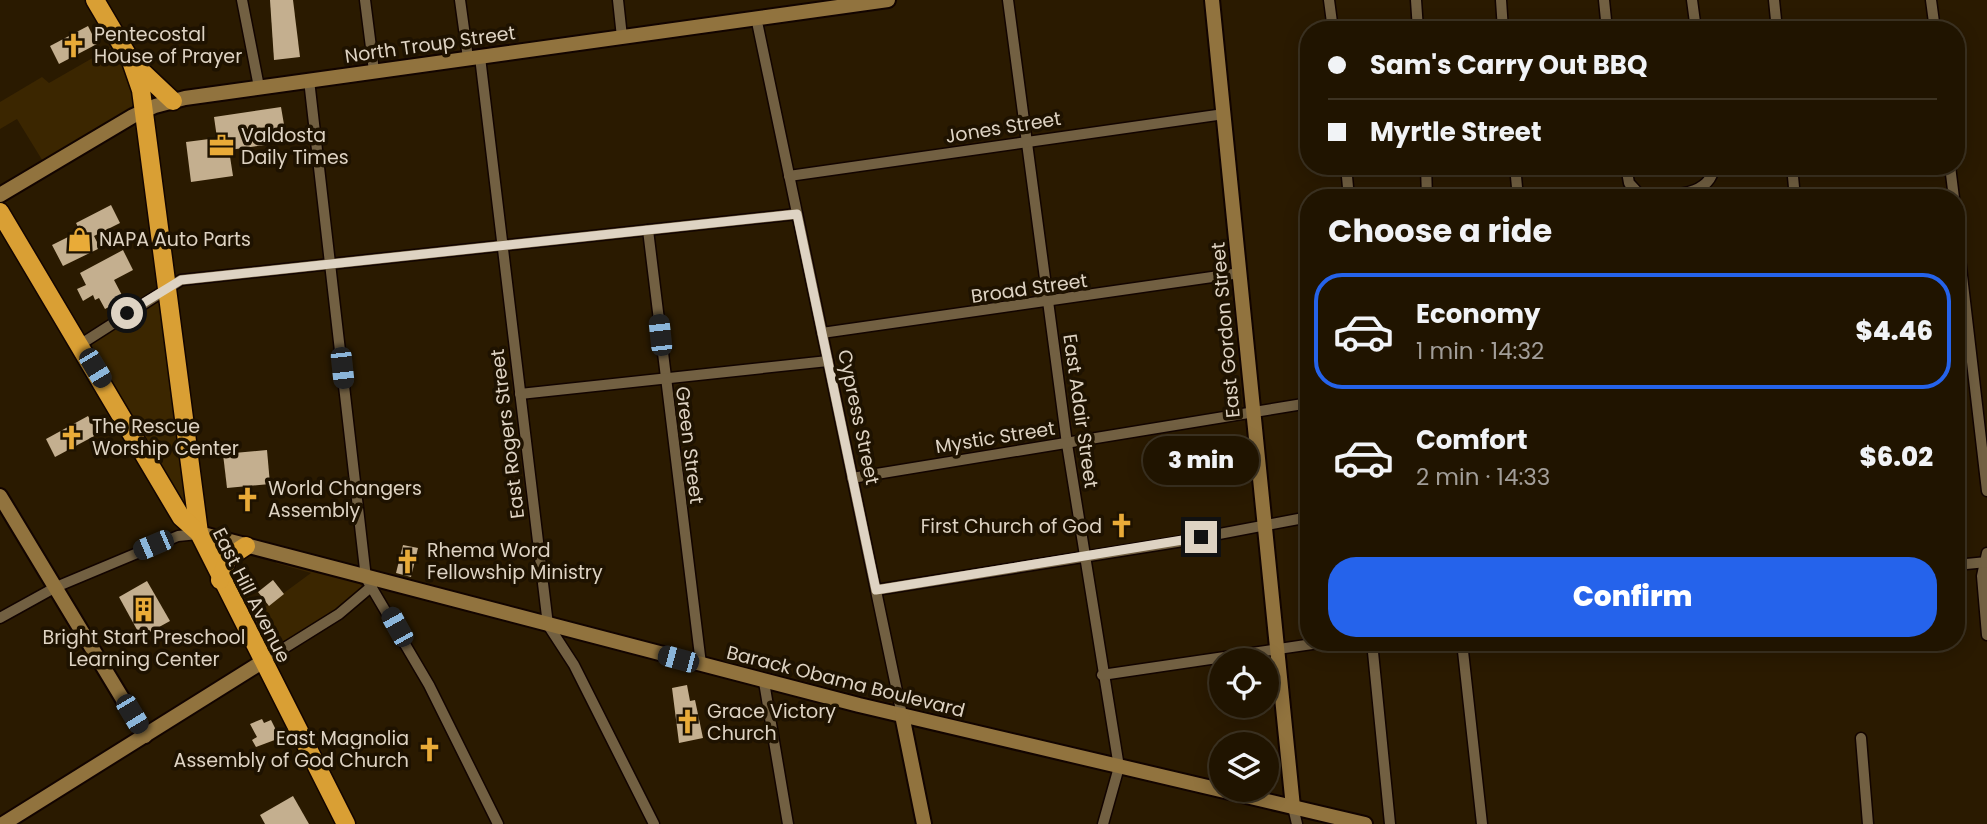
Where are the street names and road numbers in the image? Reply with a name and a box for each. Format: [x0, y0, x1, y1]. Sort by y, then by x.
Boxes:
street label: North Troup Street [343, 19, 517, 70]
street label: Jones Street [943, 105, 1063, 150]
street label: East Gordon Street [1204, 241, 1247, 419]
street label: Broad Street [969, 267, 1089, 310]
street label: East Adair Street [1056, 332, 1105, 490]
street label: Cypress Street [831, 347, 886, 487]
street label: East Rogers Street [484, 348, 531, 520]
street label: Green Street [669, 385, 710, 505]
street label: Mystic Street [933, 415, 1057, 460]
street label: East Hill Avenue [206, 523, 297, 667]
street label: Barack Obama Boulevard [724, 639, 968, 724]

